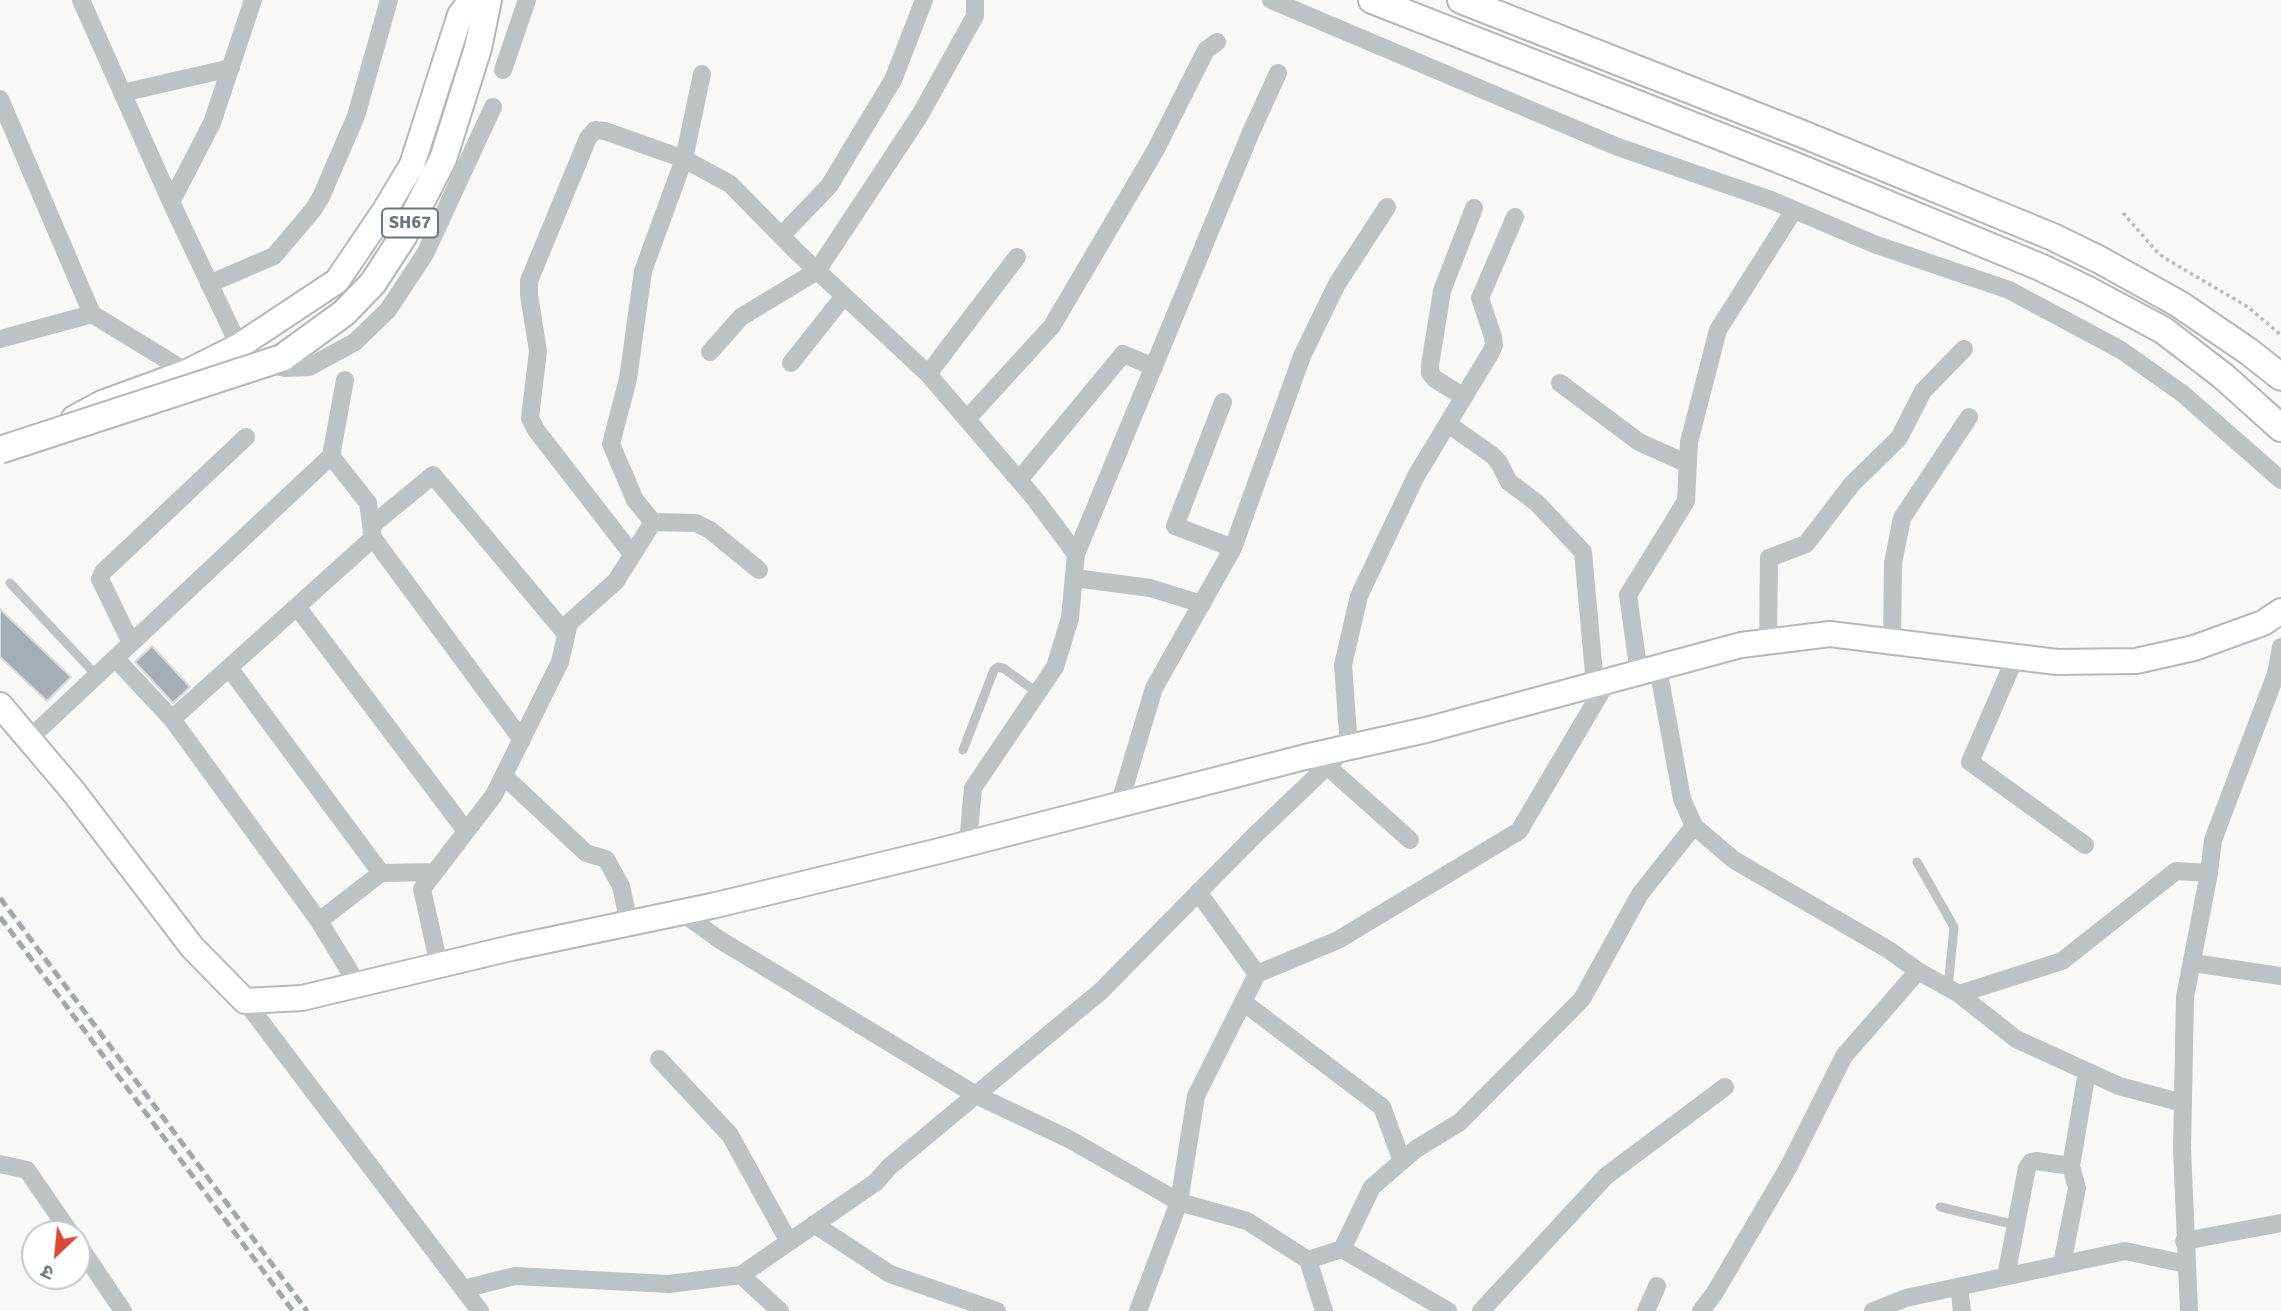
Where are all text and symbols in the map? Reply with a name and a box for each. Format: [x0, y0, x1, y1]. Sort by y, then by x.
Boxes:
road number: SH67 [382, 208, 438, 238]
north arrow [21, 1220, 91, 1290]
text: उ [37, 1259, 58, 1285]

